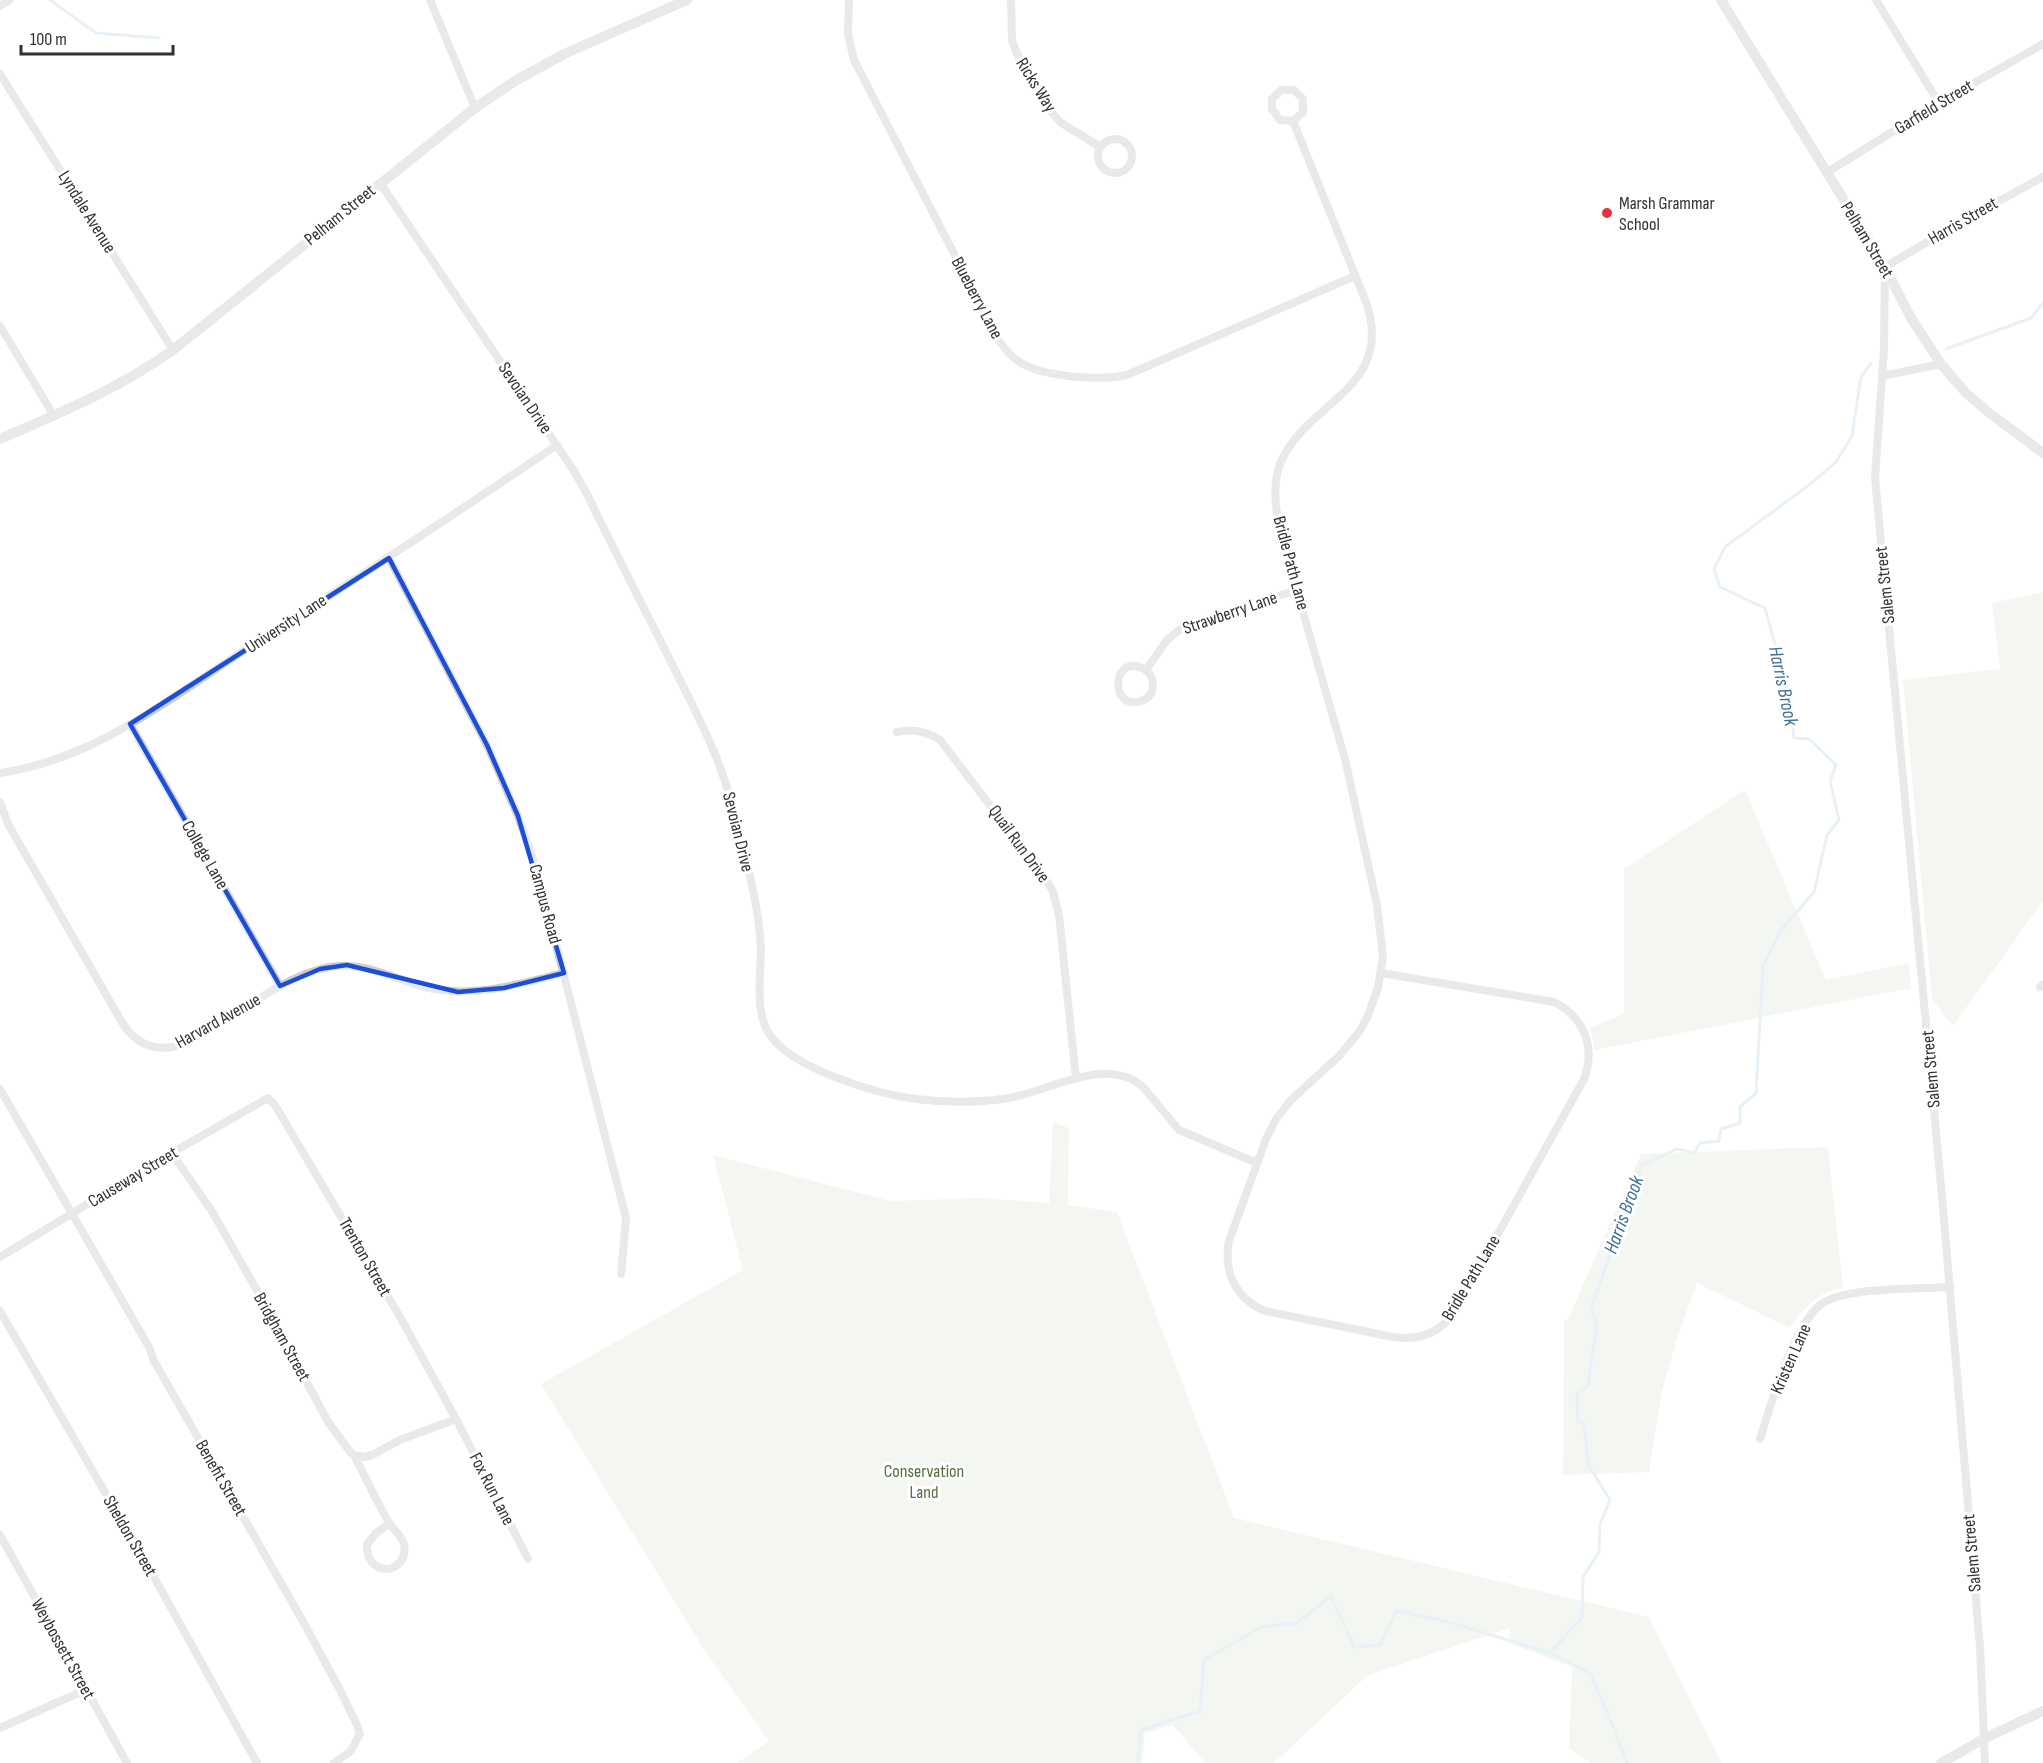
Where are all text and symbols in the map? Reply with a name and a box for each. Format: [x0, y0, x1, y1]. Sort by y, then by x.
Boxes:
scale bar [21, 18, 172, 56]
text: 100 m [30, 29, 67, 50]
street label: Ricks Way [1011, 54, 1061, 116]
street label: Garfield Street [1891, 75, 1978, 139]
street label: Lyndale Avenue [54, 167, 120, 257]
street label: Pelham Street [300, 180, 380, 250]
street label: Harris Street [1924, 192, 2002, 249]
place label: Marsh Grammar School [1619, 193, 1715, 235]
street label: Pelham Street [1836, 198, 1898, 282]
marker: Marsh Grammar School [1600, 206, 1614, 220]
street label: Blueberry Lane [947, 253, 1007, 343]
street label: Sevoian Drive [494, 358, 556, 438]
street label: Bridle Path Lane [1268, 514, 1314, 612]
street label: Salem Street [1870, 545, 1899, 625]
street label: Strawberry Lane [1180, 587, 1280, 639]
street label: University Lane [241, 590, 331, 658]
water label: Harris Brook [1763, 644, 1803, 729]
street label: Sevoian Drive [718, 790, 758, 874]
street label: Quail Run Drive [984, 801, 1054, 887]
street label: College Lane [177, 817, 233, 893]
street label: Campus Road [524, 862, 566, 946]
street label: Harvard Avenue [172, 989, 264, 1053]
street label: Salem Street [1917, 1029, 1945, 1109]
street label: Causeway Street [84, 1142, 182, 1212]
water label: Harris Brook [1599, 1172, 1649, 1257]
street label: Trenton Street [334, 1214, 396, 1300]
street label: Bridle Path Lane [1437, 1231, 1505, 1325]
street label: Bridgham Street [249, 1289, 315, 1385]
street label: Kristen Lane [1766, 1321, 1816, 1397]
street label: Benefit Street [191, 1436, 251, 1520]
street label: Fox Run Lane [465, 1449, 519, 1529]
park label: Conservation Land [884, 1461, 964, 1503]
street label: Sheldon Street [99, 1492, 162, 1580]
street label: Salem Street [1958, 1513, 1986, 1593]
street label: Weybossett Street [27, 1595, 100, 1704]

